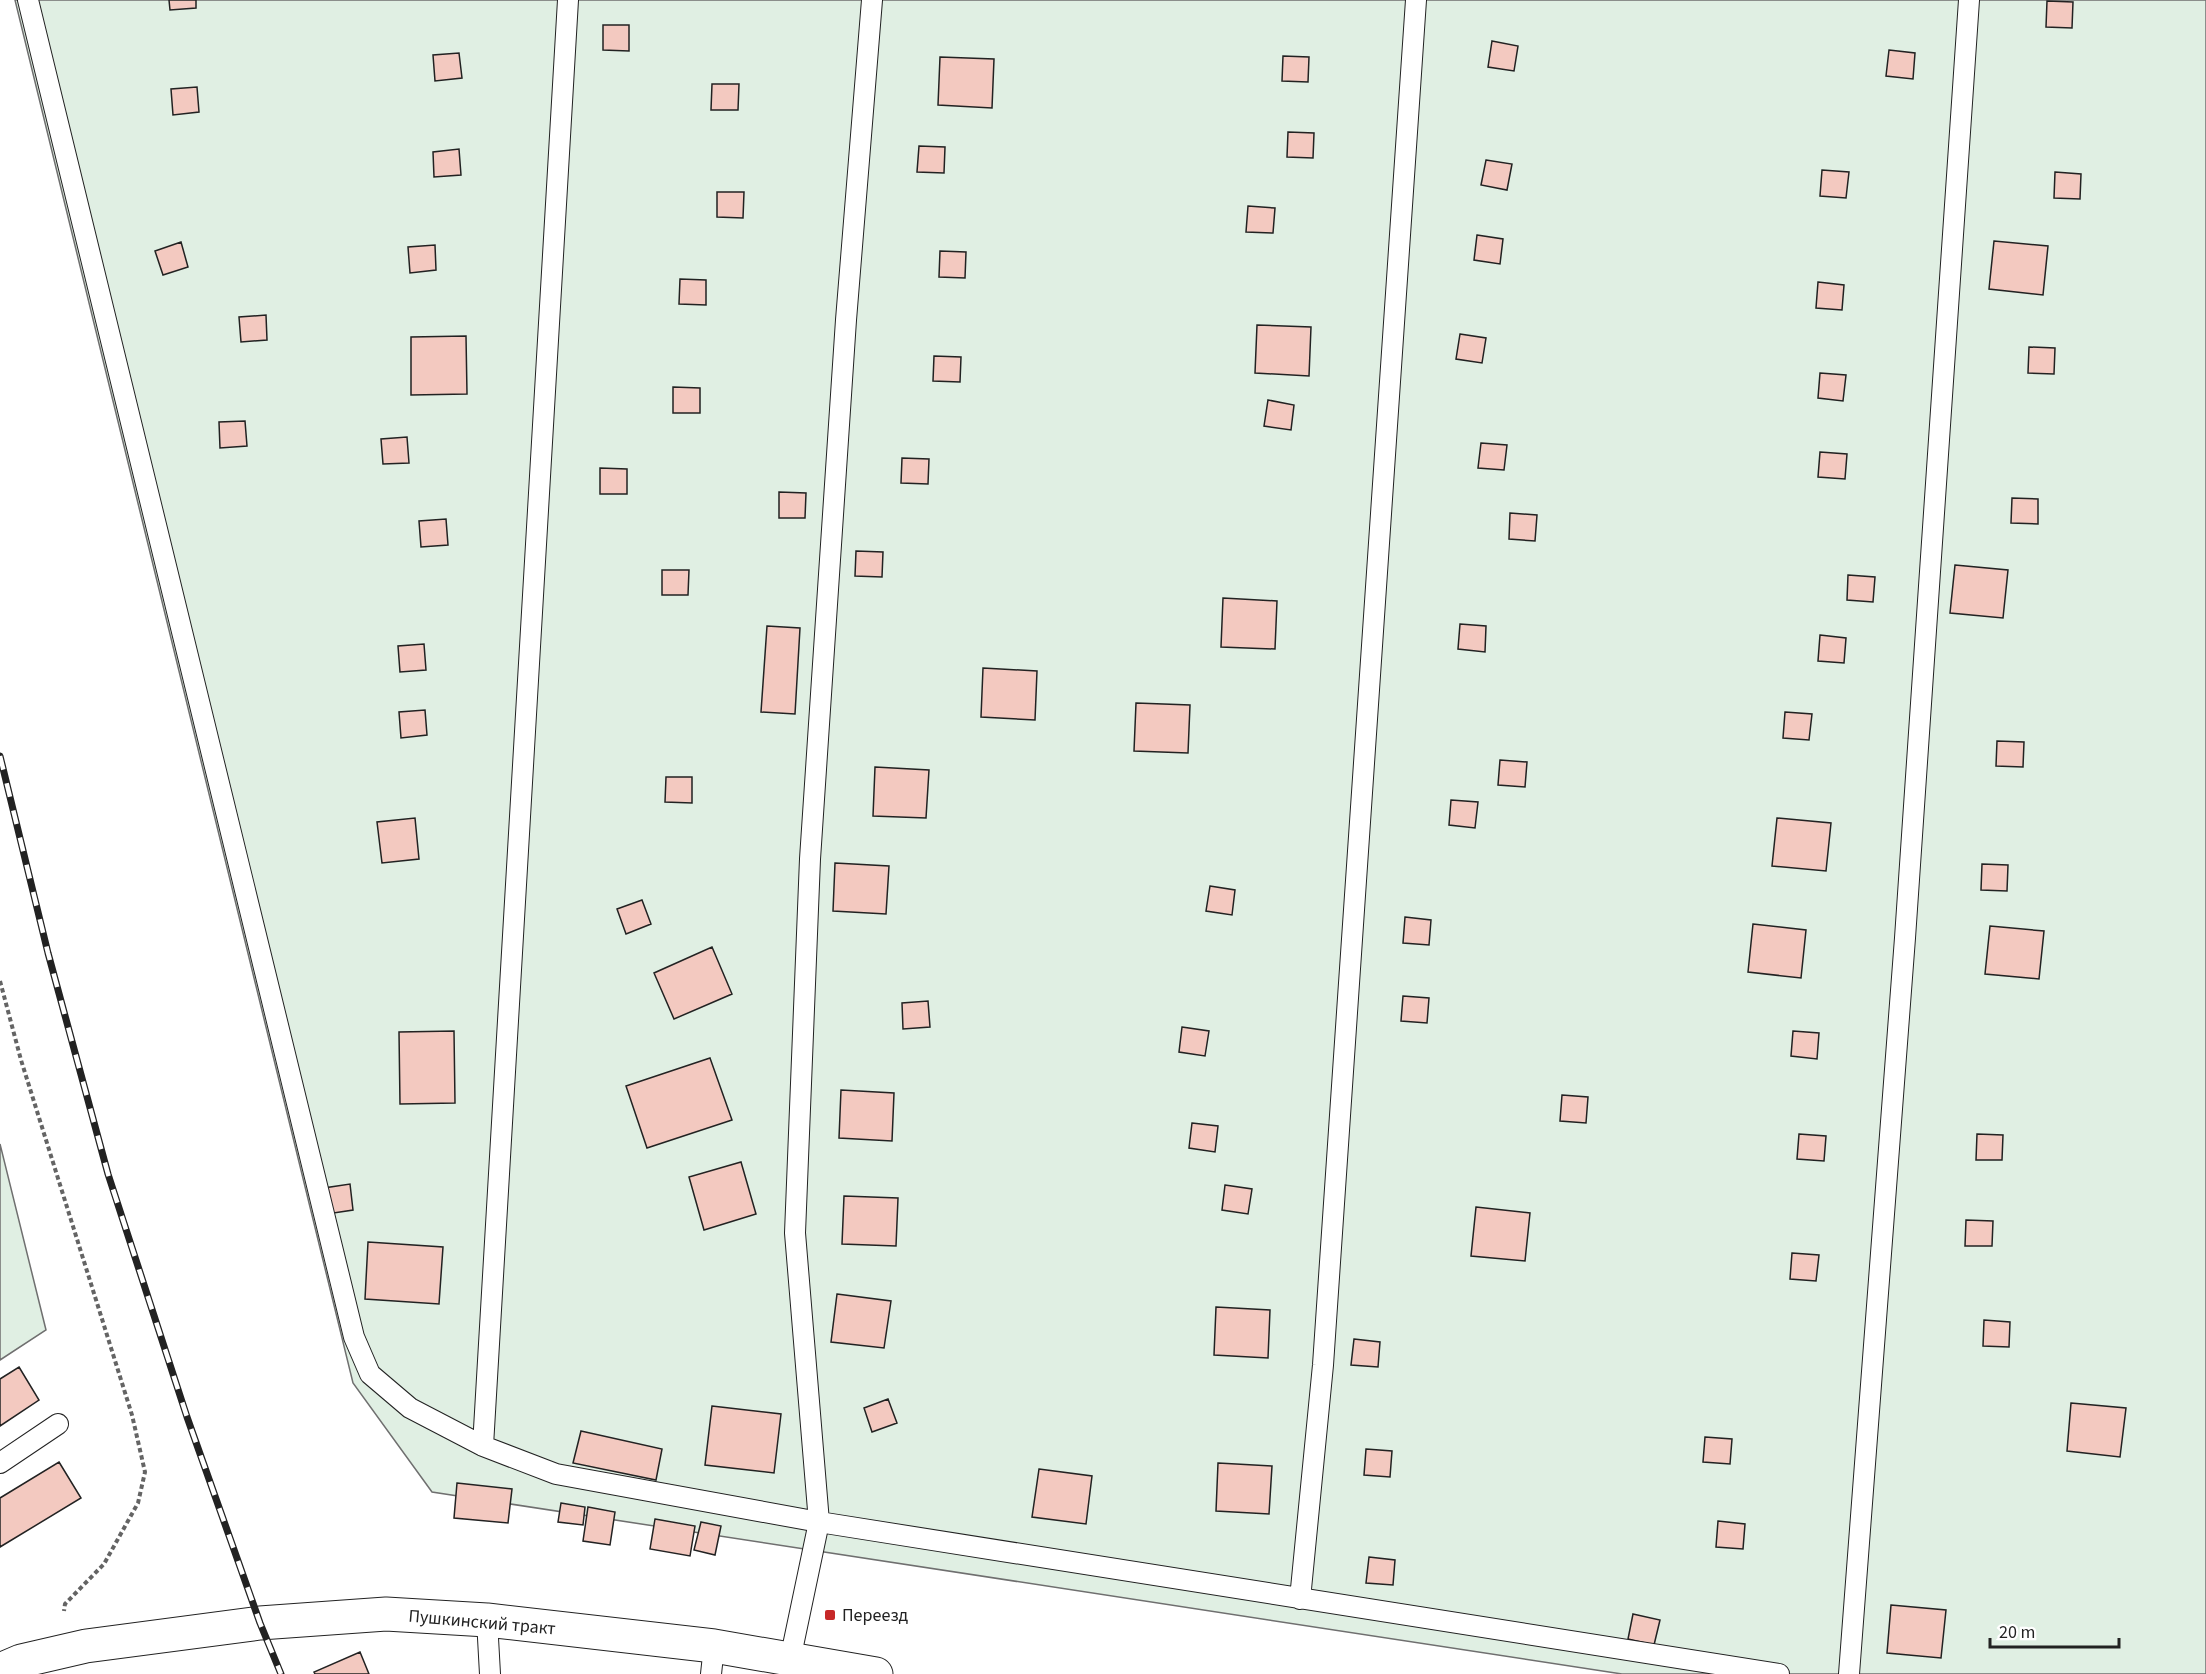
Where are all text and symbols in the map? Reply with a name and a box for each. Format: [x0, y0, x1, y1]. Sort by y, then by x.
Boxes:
place label: Переезд [842, 1603, 909, 1628]
street label: Пушкинский тракт [407, 1604, 557, 1641]
marker: Переезд [823, 1608, 837, 1622]
scale bar [1990, 1611, 2119, 1649]
text: 20 m [1999, 1620, 2035, 1645]

